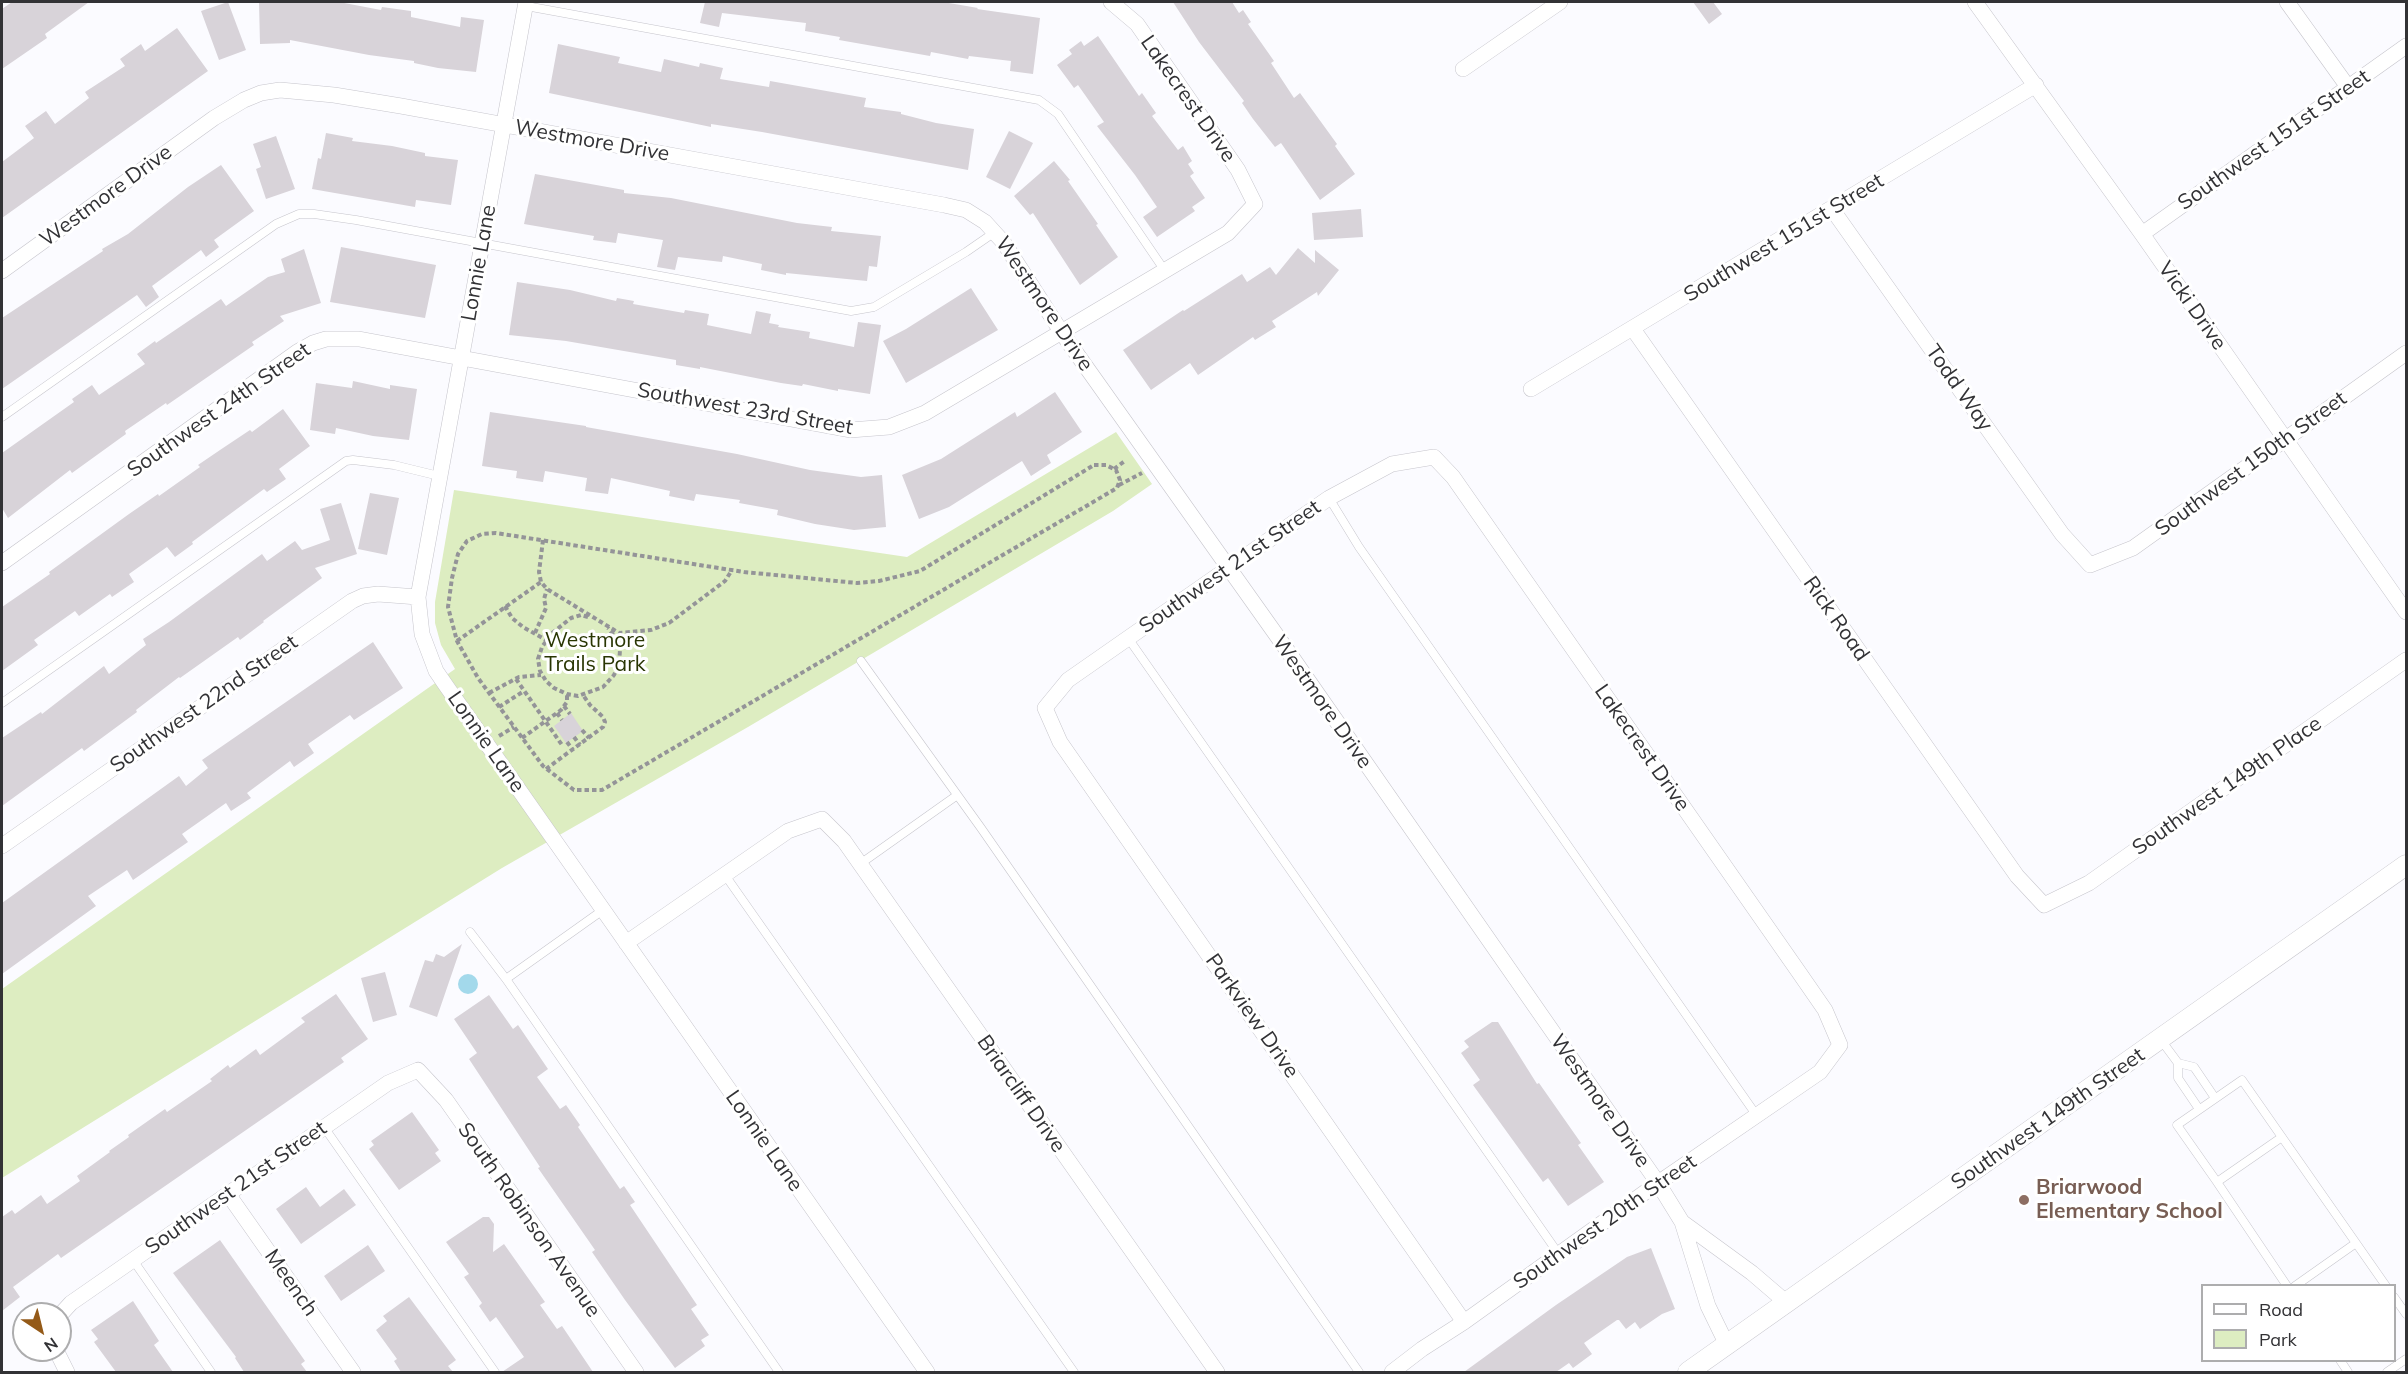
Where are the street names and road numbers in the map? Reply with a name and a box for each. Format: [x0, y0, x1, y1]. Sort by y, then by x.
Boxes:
street label: Lakecrest Drive [1135, 31, 1241, 167]
street label: Southwest 151st Street [2173, 64, 2375, 216]
street label: Westmore Drive [513, 115, 671, 167]
street label: Westmore Drive [35, 140, 177, 252]
street label: Southwest 151st Street [1680, 168, 1888, 308]
street label: Lonnie Lane [456, 203, 502, 323]
street label: Westmore Drive [990, 232, 1098, 376]
street label: Vicki Drive [2152, 257, 2232, 355]
street label: Southwest 24th Street [123, 337, 315, 483]
street label: Todd Way [1920, 340, 1998, 436]
street label: Southwest 23rd Street [635, 378, 855, 440]
street label: Southwest 150th Street [2150, 386, 2352, 542]
street label: Southwest 21st Street [1134, 495, 1326, 639]
street label: Rick Road [1798, 572, 1874, 666]
street label: Southwest 22nd Street [105, 630, 303, 778]
street label: Westmore Drive [1267, 631, 1377, 773]
street label: Lakecrest Drive [1589, 680, 1695, 816]
street label: Lonnie Lane [442, 687, 530, 797]
street label: Southwest 149th Place [2128, 711, 2326, 861]
street label: Parkview Drive [1200, 949, 1304, 1083]
street label: Briarcliff Drive [971, 1030, 1071, 1158]
street label: Westmore Drive [1545, 1030, 1655, 1172]
street label: Southwest 149th Street [1946, 1043, 2150, 1195]
street label: Lonnie Lane [720, 1086, 808, 1196]
street label: Southwest 21st Street [140, 1116, 332, 1260]
street label: South Robinson Avenue [452, 1118, 606, 1322]
street label: Southwest 20th Street [1509, 1149, 1701, 1295]
street label: Meench [259, 1245, 323, 1321]

